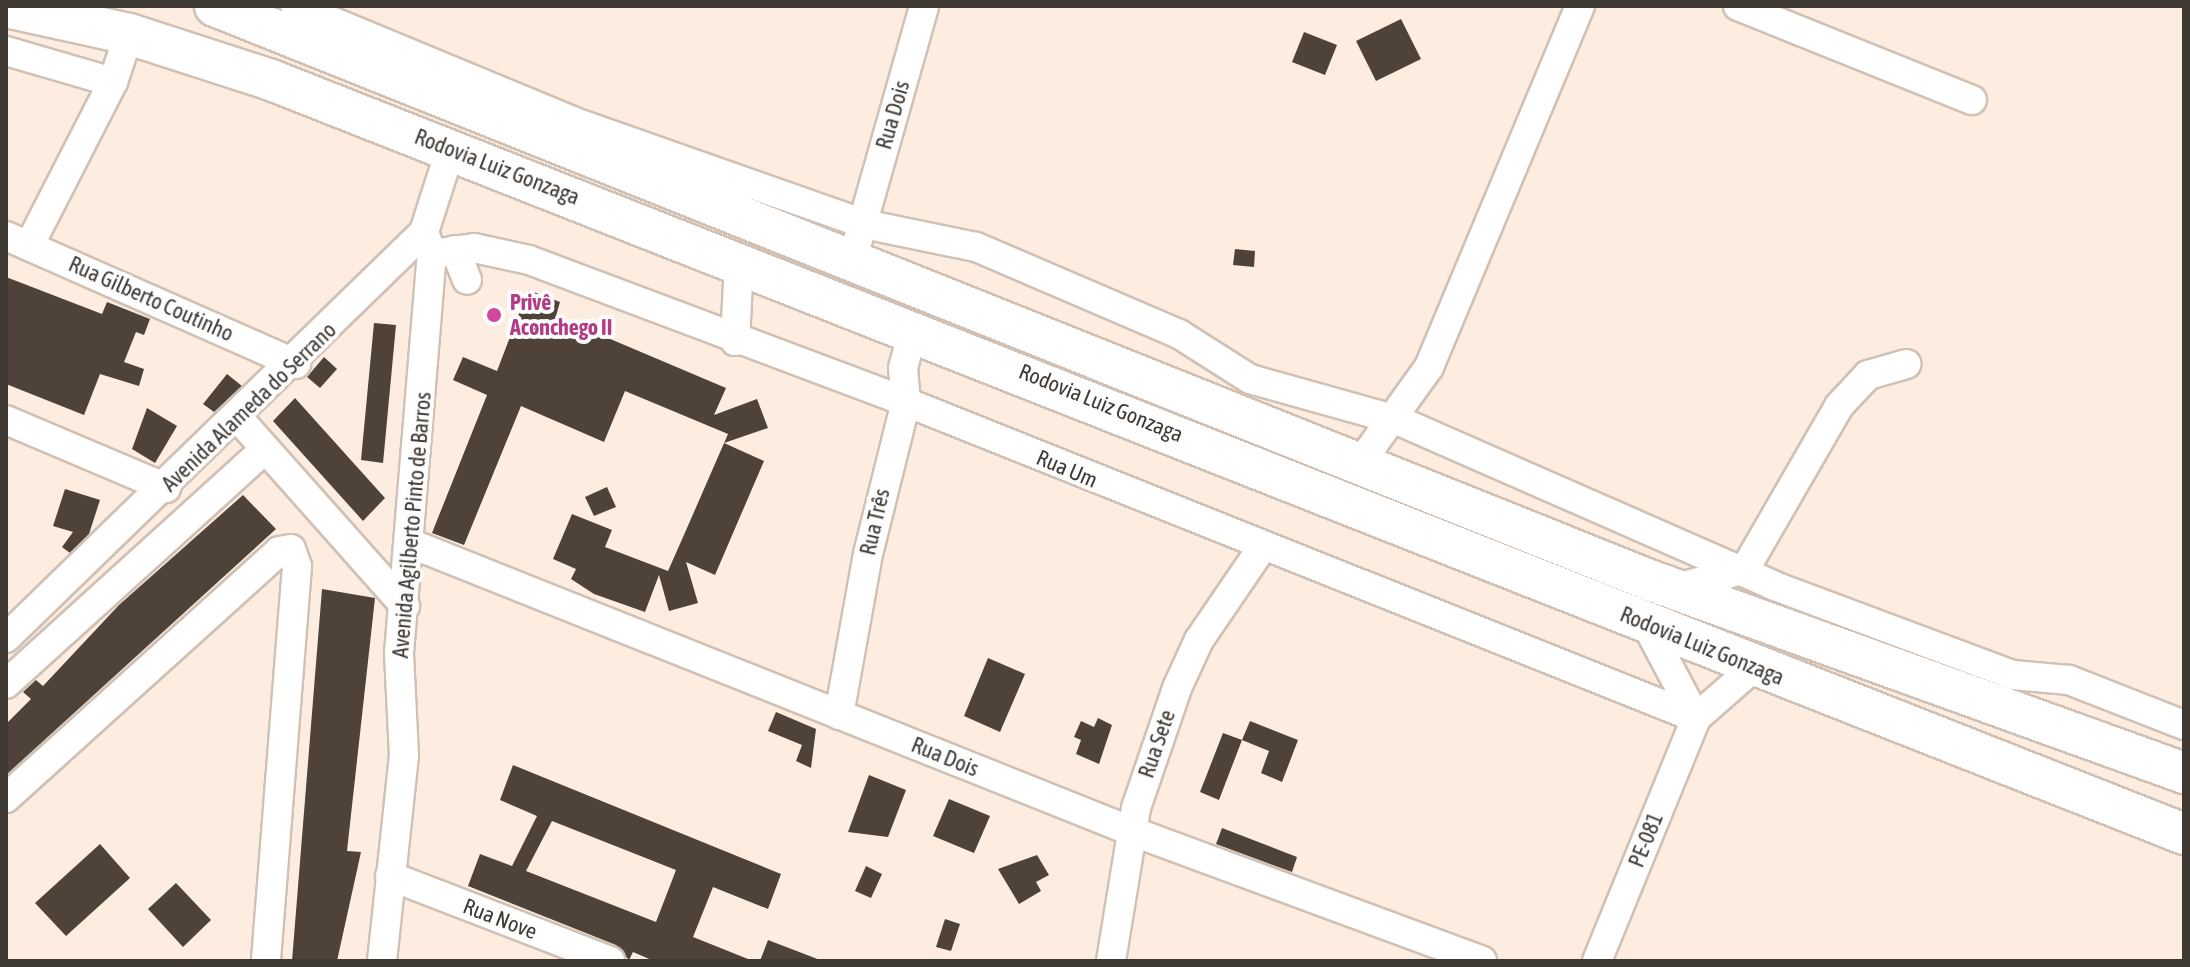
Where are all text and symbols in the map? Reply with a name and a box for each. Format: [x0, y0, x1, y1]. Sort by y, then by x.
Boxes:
street label: Rua Dois [871, 78, 915, 152]
street label: Rodovia Luiz Gonzaga [411, 123, 583, 211]
street label: Rua Gilberto Coutinho [65, 251, 237, 347]
place label: Privê Aconchego II [510, 289, 612, 340]
marker: Privê Aconchego II [485, 306, 503, 324]
street label: Avenida Alameda do Serrano [156, 317, 342, 497]
street label: Rodovia Luiz Gonzaga [1015, 358, 1187, 448]
street label: Avenida Agilberto Pinto de Barros [387, 391, 437, 659]
street label: Rua Um [1033, 444, 1101, 494]
street label: Rua Três [855, 486, 895, 558]
street label: Rodovia Luiz Gonzaga [1616, 601, 1788, 691]
street label: Rua Sete [1133, 707, 1181, 781]
street label: Rua Dois [907, 732, 983, 782]
street label: PE-081 [1623, 809, 1669, 871]
street label: Rua Nove [459, 893, 541, 945]

